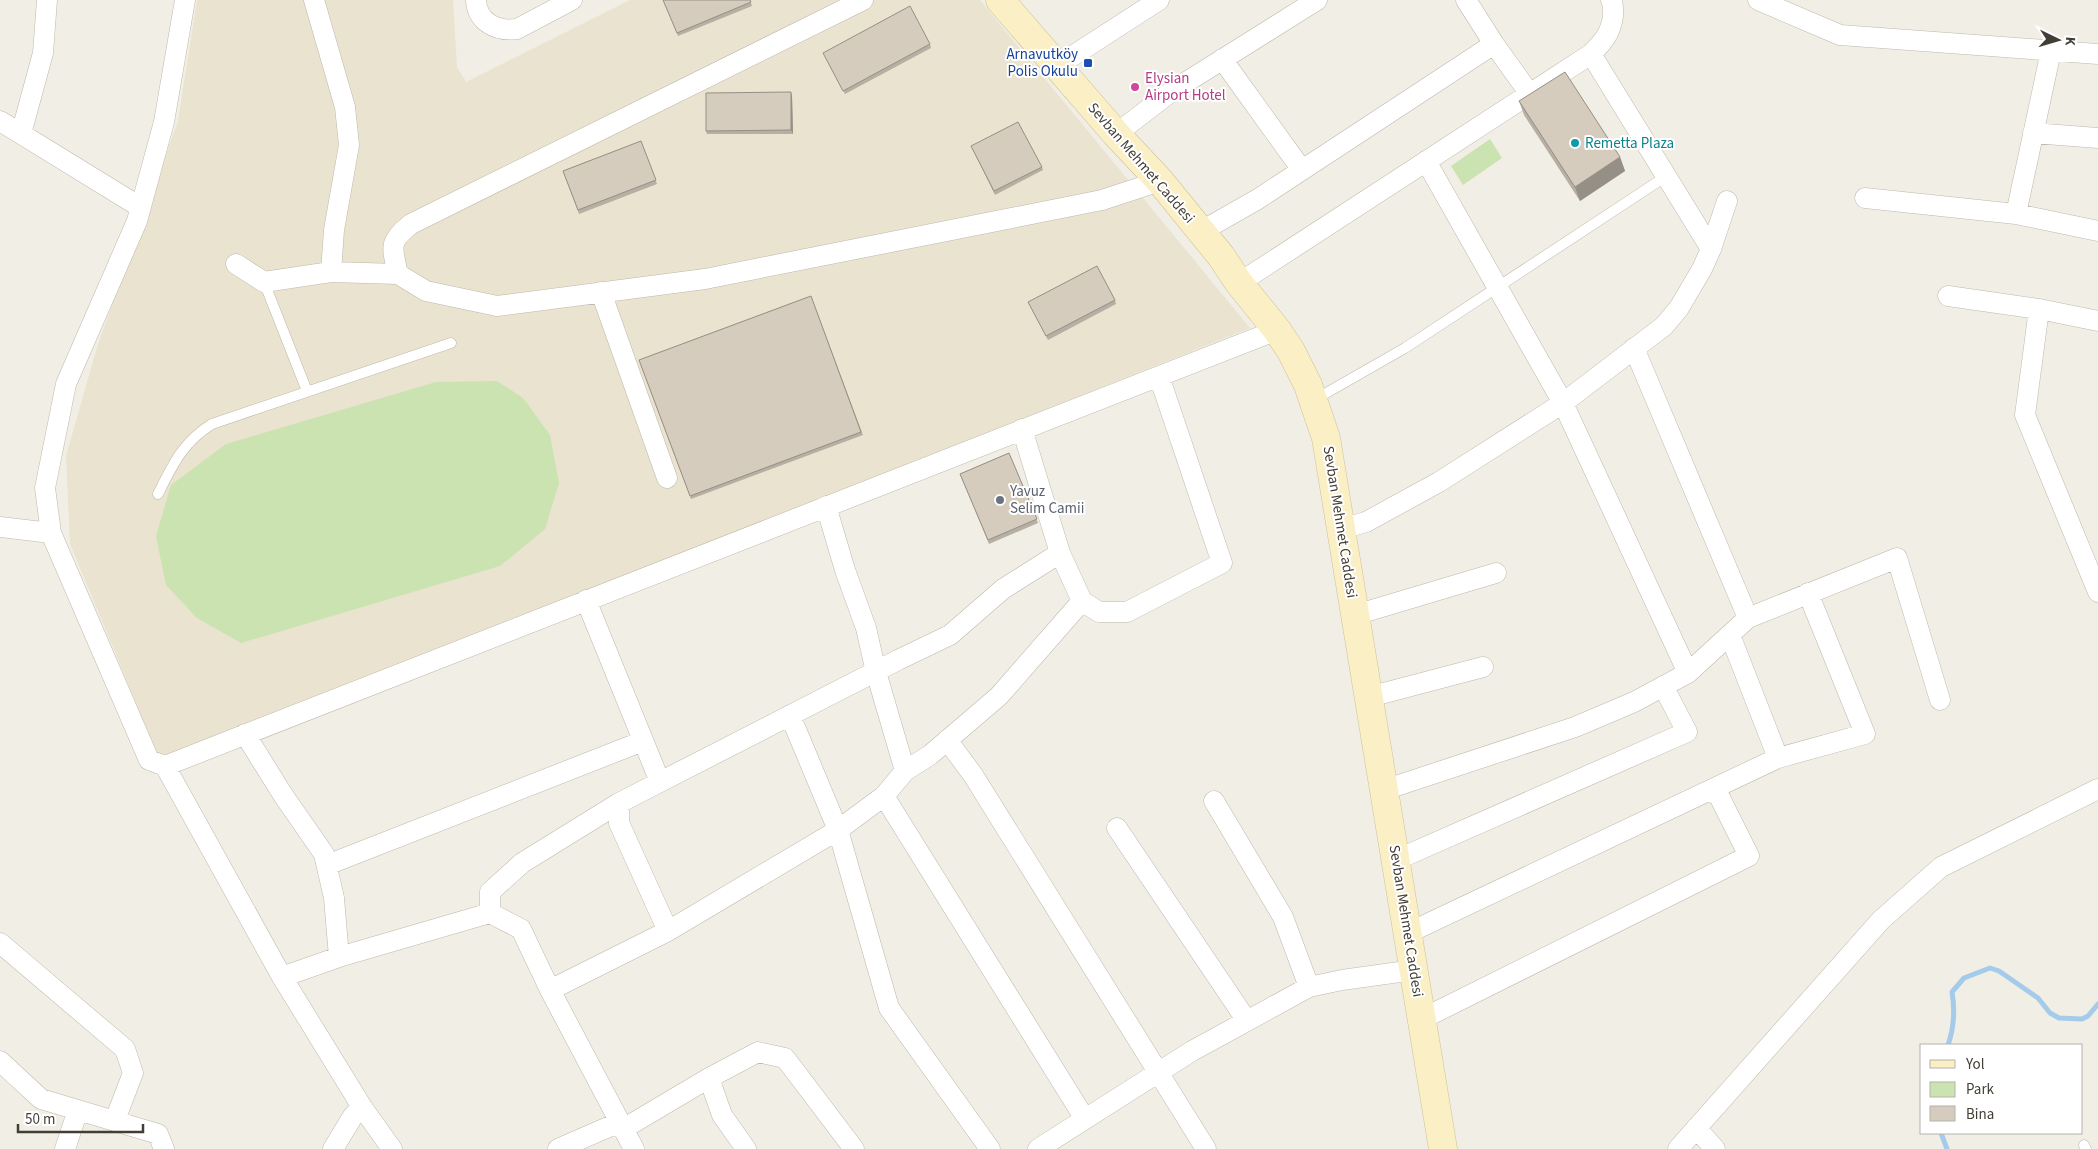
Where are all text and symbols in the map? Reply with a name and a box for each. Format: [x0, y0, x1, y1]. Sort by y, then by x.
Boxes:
north arrow [2033, 15, 2083, 65]
text: K [2060, 36, 2080, 47]
place label: Arnavutköy Polis Okulu [1006, 44, 1078, 82]
marker: Arnavutköy Polis Okulu [1082, 57, 1094, 69]
place label: Elysian Airport Hotel [1145, 68, 1226, 106]
marker: Elysian Airport Hotel [1129, 81, 1141, 93]
street label: Sevban Mehmet Caddesi [1083, 98, 1199, 228]
place label: Remetta Plaza [1585, 133, 1674, 154]
marker: Remetta Plaza [1569, 137, 1581, 149]
street label: Sevban Mehmet Caddesi [1318, 444, 1362, 600]
place label: Yavuz Selim Camii [1009, 481, 1084, 519]
marker: Yavuz Selim Camii [994, 494, 1006, 506]
street label: Sevban Mehmet Caddesi [1384, 843, 1428, 999]
legend [1920, 1044, 2083, 1134]
text: Yol [1965, 1054, 1985, 1075]
text: Park [1966, 1079, 1995, 1100]
scale bar [18, 1102, 142, 1134]
text: Bina [1966, 1104, 1994, 1125]
text: 50 m [25, 1109, 55, 1130]

